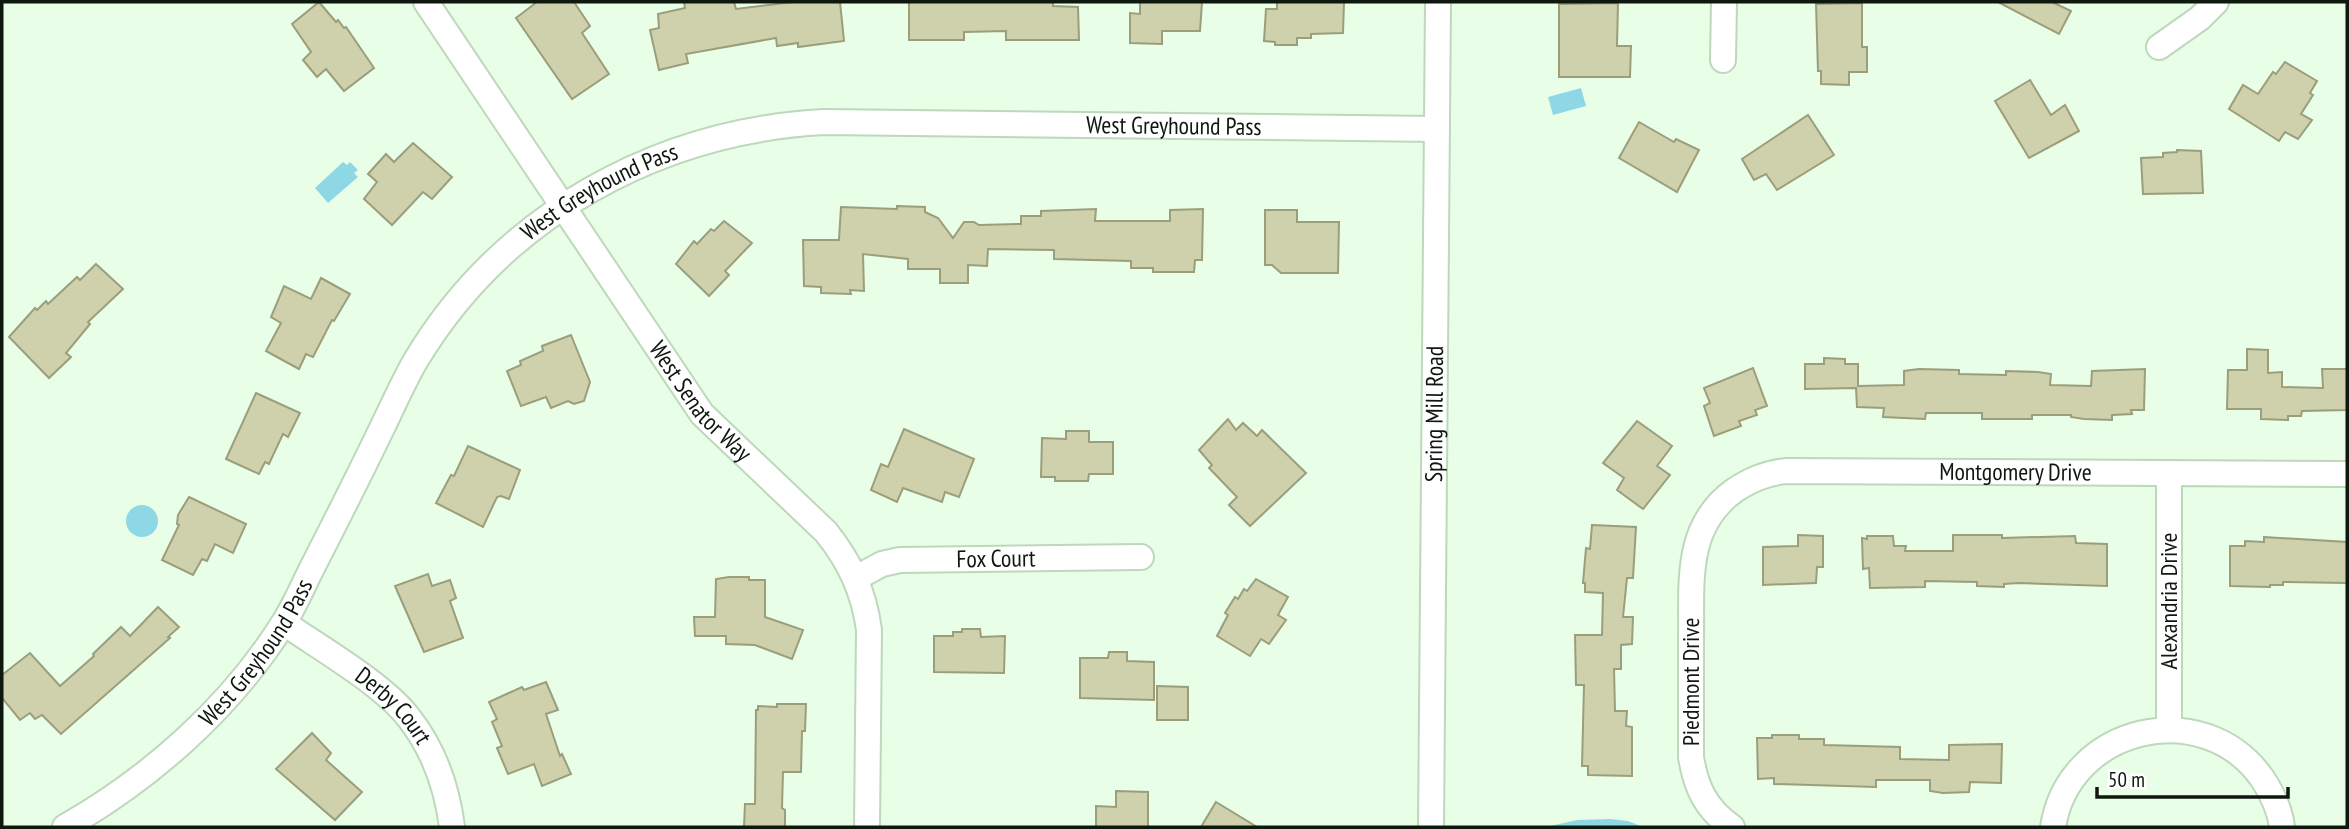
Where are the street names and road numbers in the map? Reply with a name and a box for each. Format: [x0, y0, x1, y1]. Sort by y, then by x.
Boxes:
street label: West Greyhound Pass [1086, 109, 1262, 142]
street label: West Greyhound Pass [514, 136, 682, 247]
street label: West Senator Way [642, 335, 759, 468]
street label: Spring Mill Road [1418, 346, 1450, 482]
street label: Montgomery Drive [1939, 456, 2092, 488]
street label: Alexandria Drive [2153, 533, 2184, 669]
street label: Fox Court [956, 542, 1036, 574]
street label: West Greyhound Pass [192, 574, 319, 733]
street label: Piedmont Drive [1675, 618, 1706, 746]
street label: Derby Court [349, 660, 439, 750]

